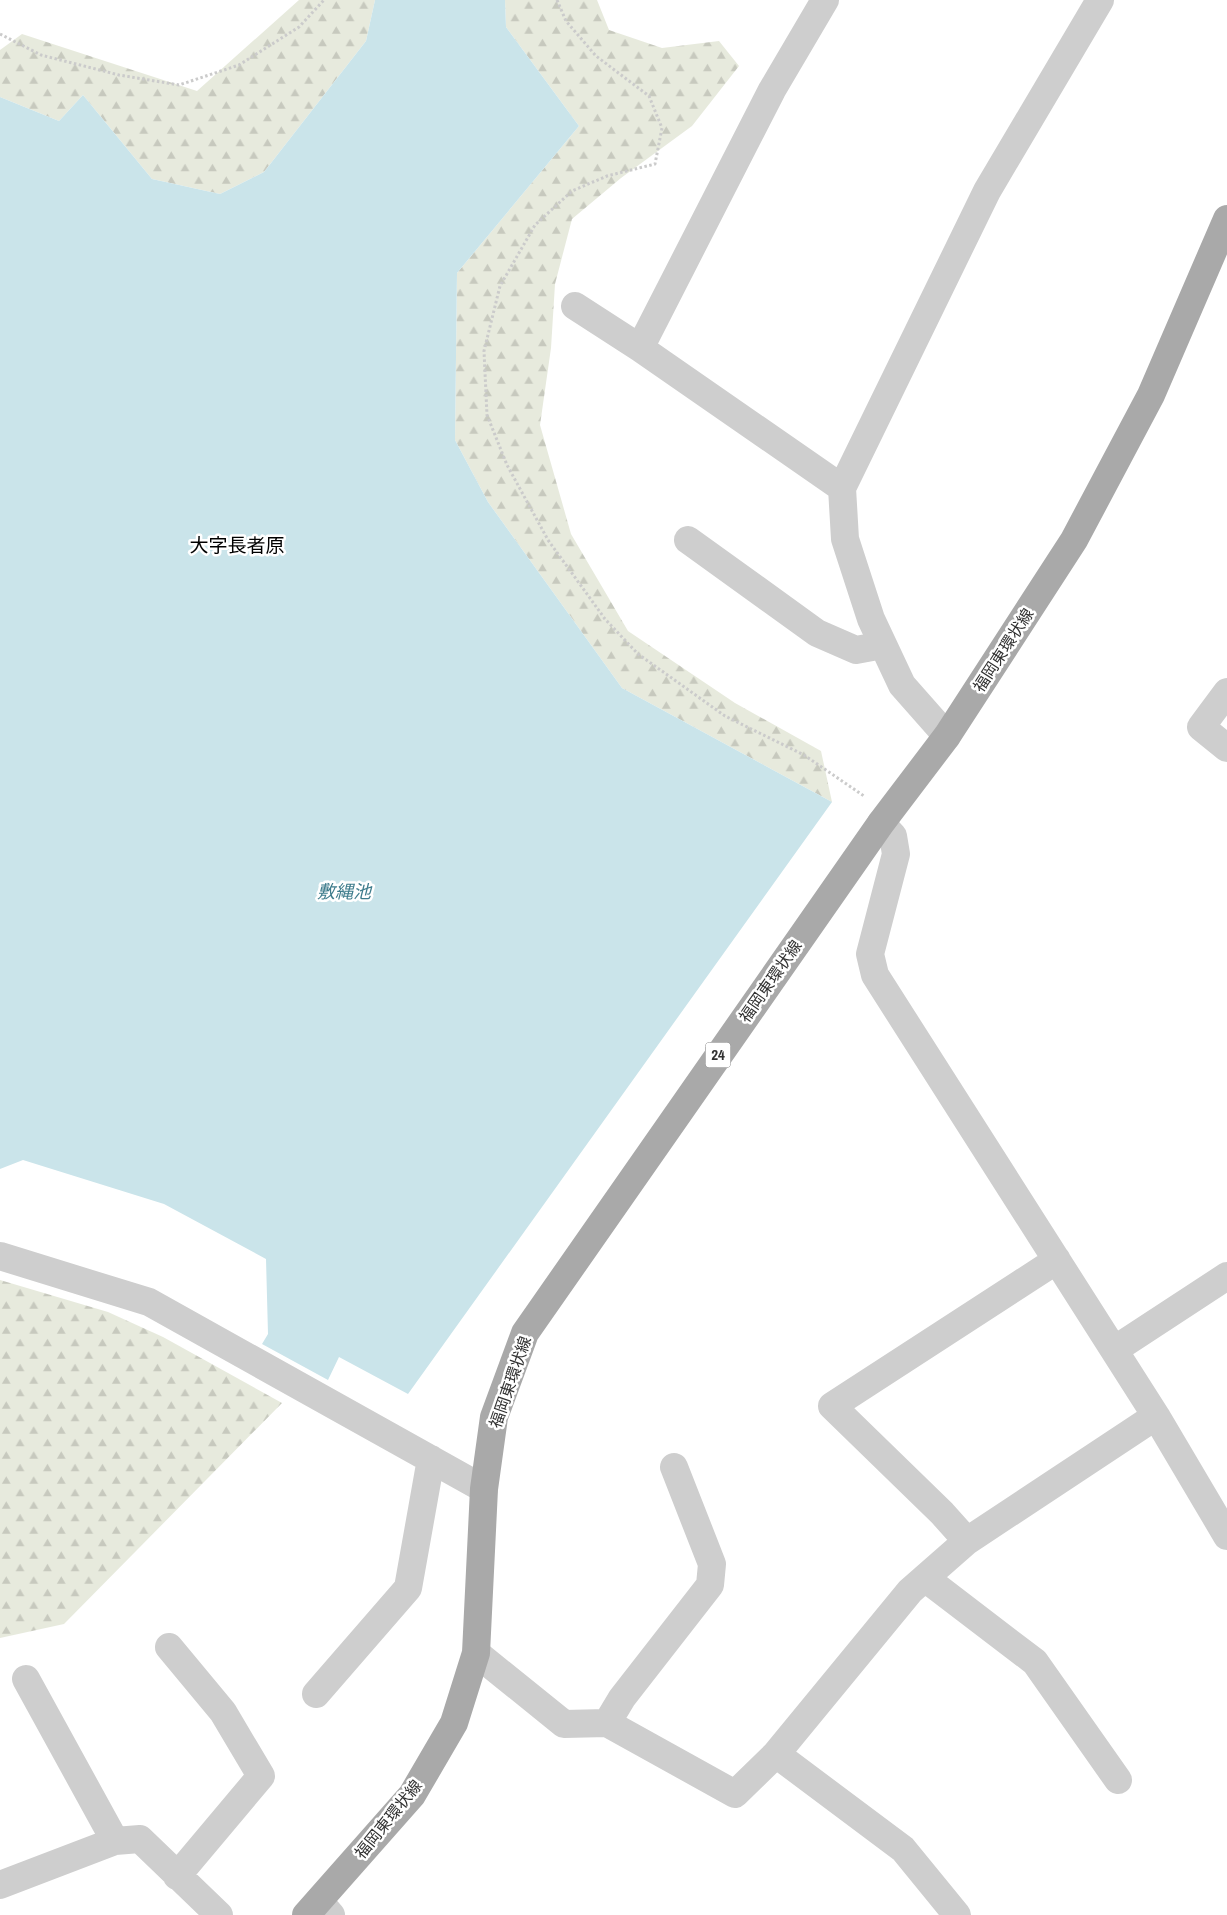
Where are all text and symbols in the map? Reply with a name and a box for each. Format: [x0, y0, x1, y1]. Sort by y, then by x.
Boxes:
district label: 大字長者原 [189, 532, 285, 558]
street label: 福岡東環状線 [968, 604, 1038, 696]
water label: 敷縄池 [317, 879, 373, 904]
street label: 福岡東環状線 [733, 935, 807, 1027]
road number: 24 [706, 1042, 730, 1068]
street label: 福岡東環状線 [484, 1333, 536, 1431]
street label: 福岡東環状線 [349, 1775, 427, 1863]

